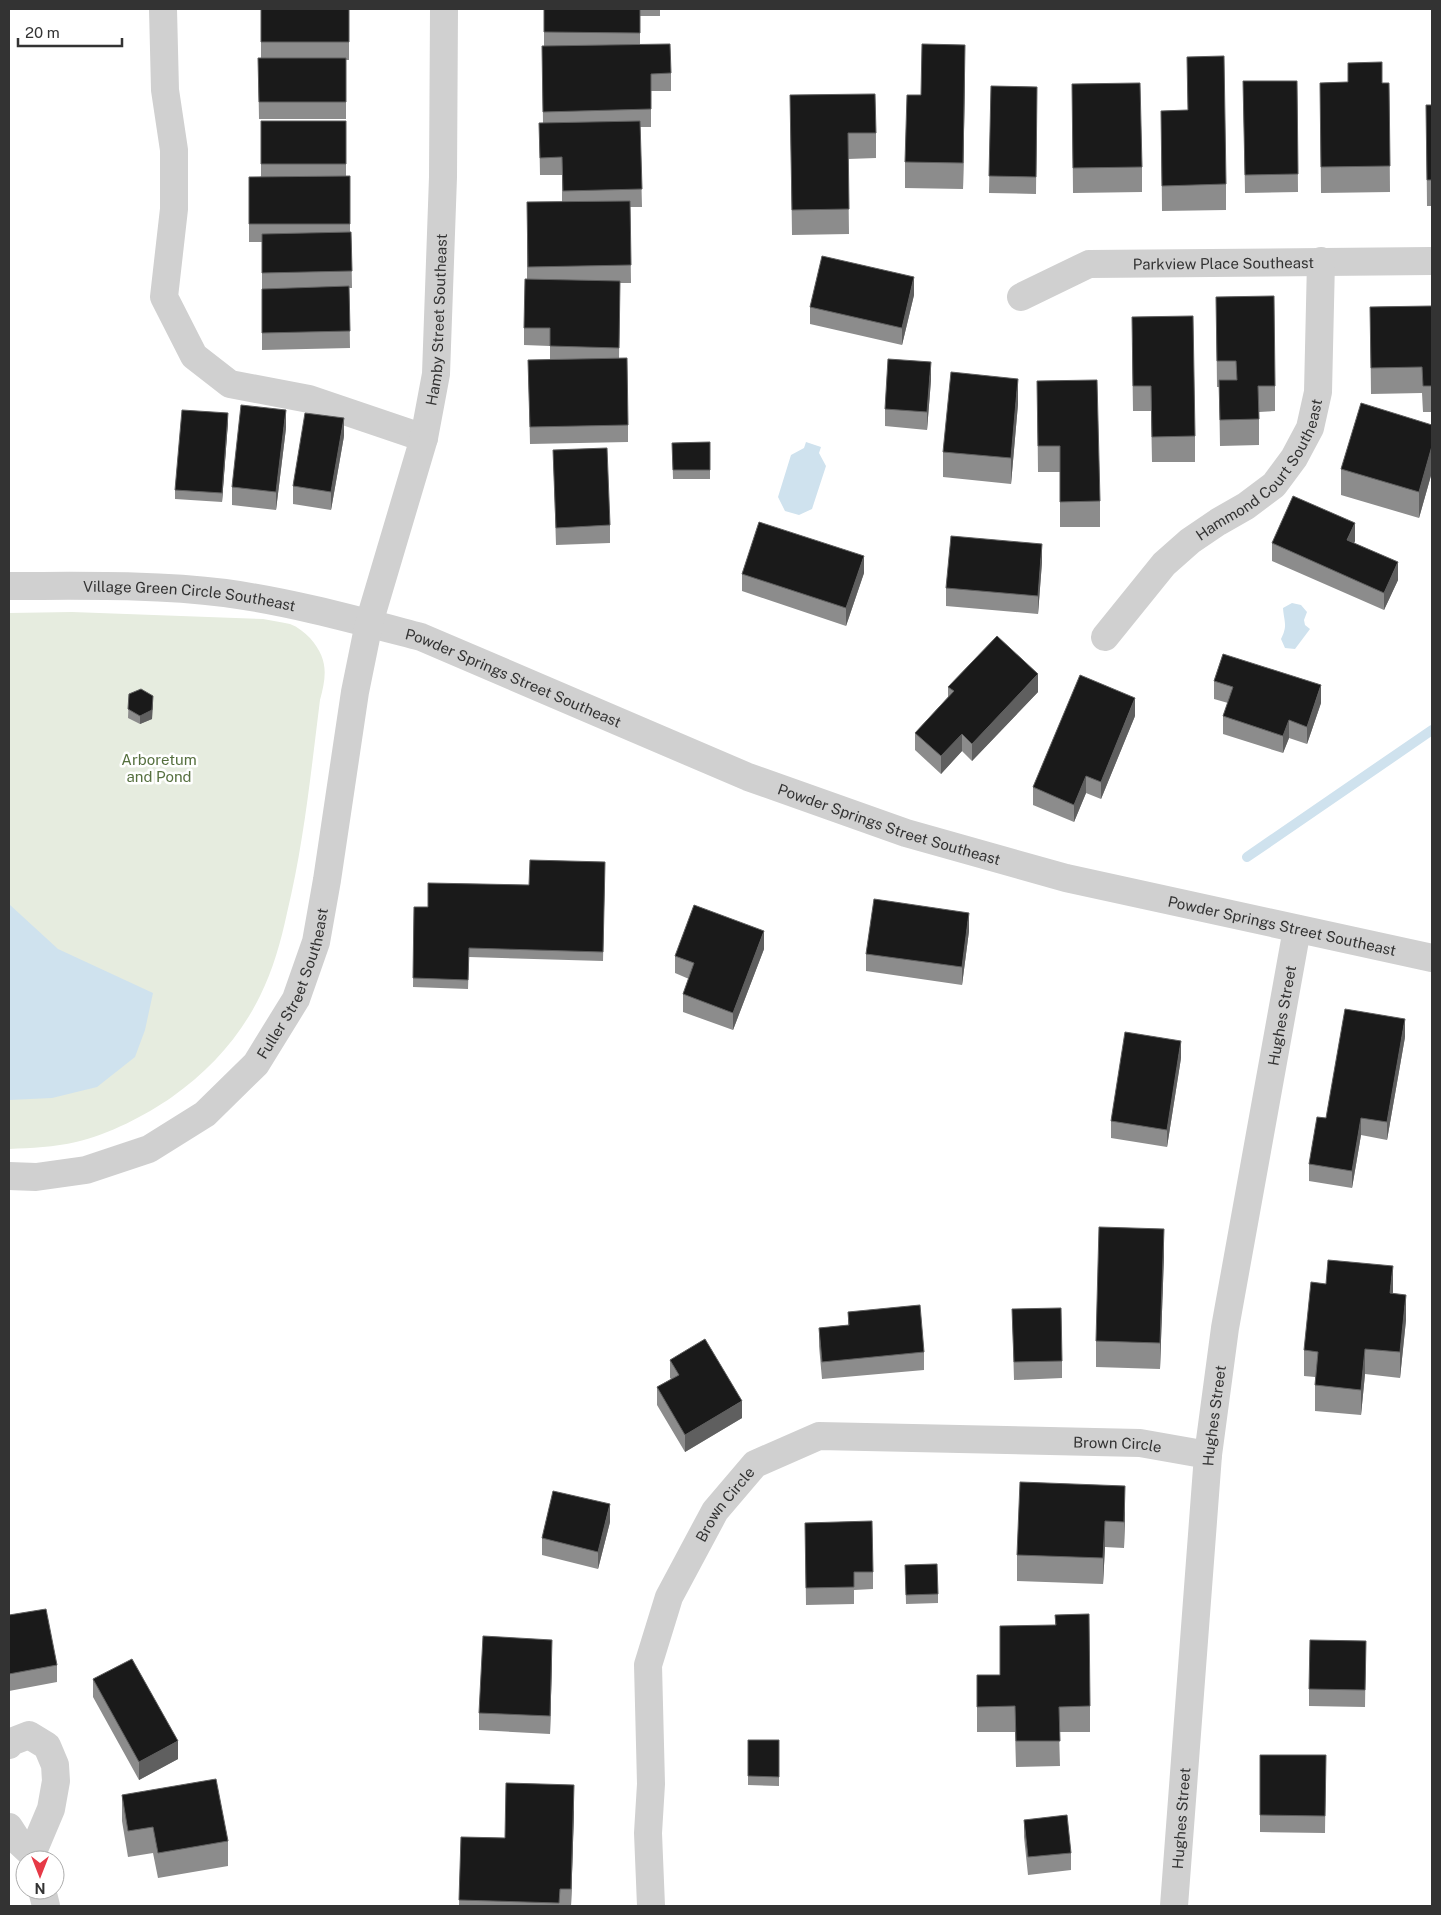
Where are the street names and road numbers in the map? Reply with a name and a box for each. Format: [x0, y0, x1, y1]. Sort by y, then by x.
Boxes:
street label: Hamby Street Southeast [422, 233, 449, 407]
street label: Parkview Place Southeast [1133, 254, 1314, 272]
street label: Hammond Court Southeast [1192, 397, 1325, 543]
street label: Village Green Circle Southeast [83, 577, 298, 614]
street label: Powder Springs Street Southeast [404, 625, 624, 730]
street label: Powder Springs Street Southeast [776, 780, 1003, 868]
street label: Powder Springs Street Southeast [1166, 892, 1398, 958]
street label: Fuller Street Southeast [253, 906, 330, 1062]
street label: Hughes Street [1264, 964, 1299, 1067]
street label: Hughes Street [1199, 1364, 1228, 1467]
street label: Brown Circle [1073, 1433, 1163, 1455]
street label: Brown Circle [692, 1463, 757, 1544]
street label: Hughes Street [1168, 1767, 1193, 1870]

